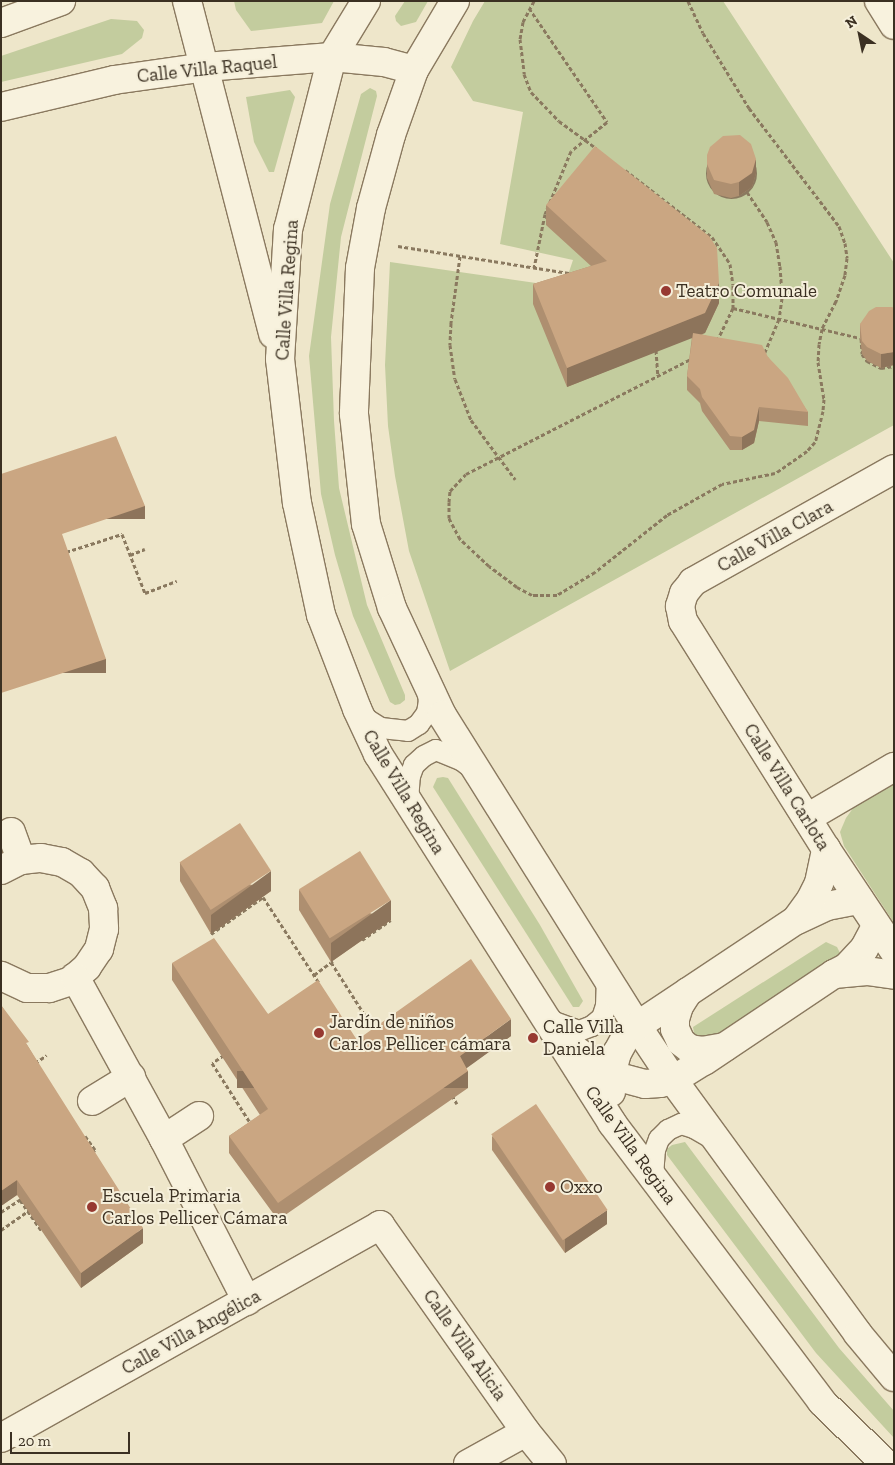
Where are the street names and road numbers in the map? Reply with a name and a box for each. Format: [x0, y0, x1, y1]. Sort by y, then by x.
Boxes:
street label: Calle Villa Raquel [136, 50, 278, 88]
street label: Calle Villa Regina [271, 218, 303, 362]
street label: Calle Villa Clara [713, 495, 837, 577]
street label: Calle Villa Carlota [739, 719, 835, 855]
street label: Calle Villa Regina [358, 725, 450, 859]
street label: Calle Villa Regina [580, 1081, 682, 1209]
street label: Calle Villa Angélica [117, 1284, 265, 1380]
street label: Calle Villa Alicia [418, 1285, 512, 1405]

